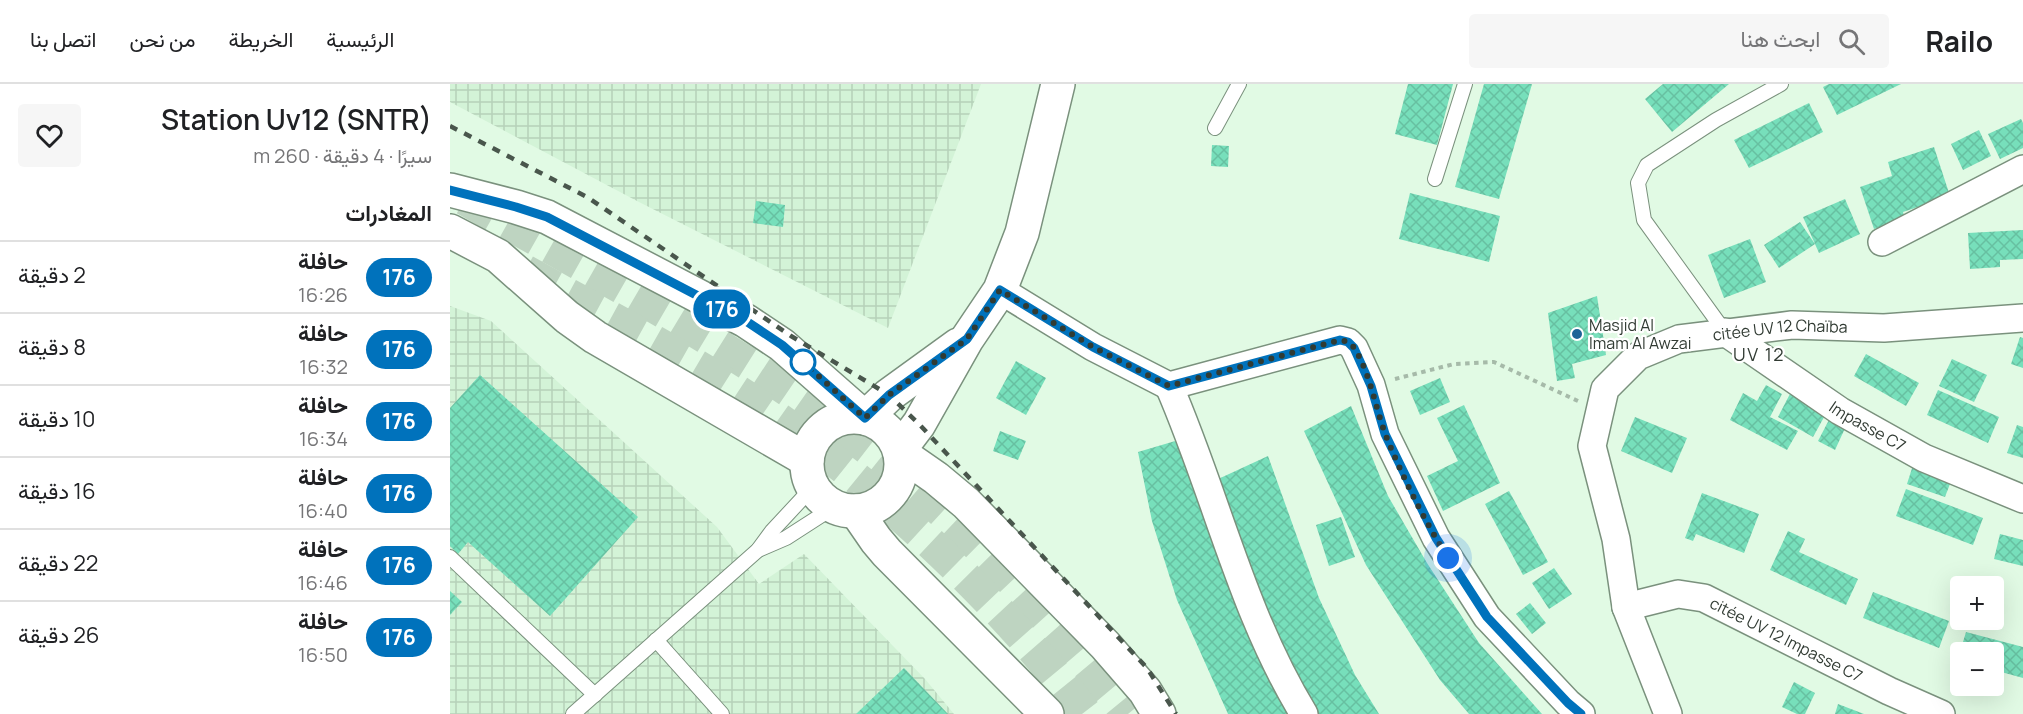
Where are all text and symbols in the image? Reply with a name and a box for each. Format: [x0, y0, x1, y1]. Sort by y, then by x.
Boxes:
search box [1469, 14, 1889, 68]
text: Railo [1925, 22, 1993, 60]
text: ابحث هنا [1740, 24, 1820, 54]
text: اتصل بنا [30, 25, 96, 53]
text: من نحن [129, 25, 195, 53]
text: الخريطة [228, 25, 293, 53]
text: الرئيسية [326, 25, 394, 53]
icon: search [1835, 25, 1868, 58]
text: Station Uv12 (SNTR) [161, 100, 432, 138]
button: heart [18, 104, 81, 167]
text: سيرًا · 4 دقيقة · 260 m [253, 142, 432, 169]
text: المغادرات [346, 198, 432, 228]
text: حافلة [298, 246, 348, 276]
text: 2 دقيقة [18, 260, 86, 290]
text: 176 [382, 263, 416, 291]
text: 16:26 [298, 281, 348, 308]
line badge: 176 [688, 290, 756, 328]
text: 176 [705, 295, 739, 323]
place label: Masjid Al Imam Al Awzai [1589, 314, 1691, 354]
street label: citée UV 12 Chaïba [1711, 314, 1848, 346]
text: حافلة [298, 318, 348, 348]
marker: Masjid Al Imam Al Awzai [1570, 327, 1584, 341]
text: 8 دقيقة [18, 332, 86, 362]
text: 176 [382, 335, 416, 363]
district label: UV 12 [1733, 342, 1785, 366]
unlabelled marker [790, 349, 816, 375]
text: 16:32 [299, 353, 348, 380]
text: حافلة [298, 390, 348, 420]
street label: Impasse C7 [1825, 396, 1910, 457]
text: 10 دقيقة [18, 404, 95, 434]
text: 176 [382, 407, 416, 435]
text: 16:34 [299, 425, 348, 452]
text: حافلة [298, 462, 348, 492]
text: 16 دقيقة [18, 476, 96, 506]
text: 176 [382, 479, 416, 507]
text: 16:40 [298, 497, 348, 524]
text: حافلة [298, 534, 348, 564]
your location [1433, 543, 1463, 573]
text: 22 دقيقة [18, 548, 98, 578]
text: 176 [382, 551, 416, 579]
text: 16:46 [298, 569, 348, 596]
map controls [1950, 576, 2004, 696]
button: + [1950, 576, 2004, 630]
street label: citée UV 12 Impasse C7 [1706, 592, 1866, 687]
text: حافلة [298, 606, 348, 636]
text: 26 دقيقة [18, 620, 100, 650]
text: 176 [382, 623, 416, 651]
text: 16:50 [298, 641, 348, 668]
button: − [1950, 642, 2004, 696]

